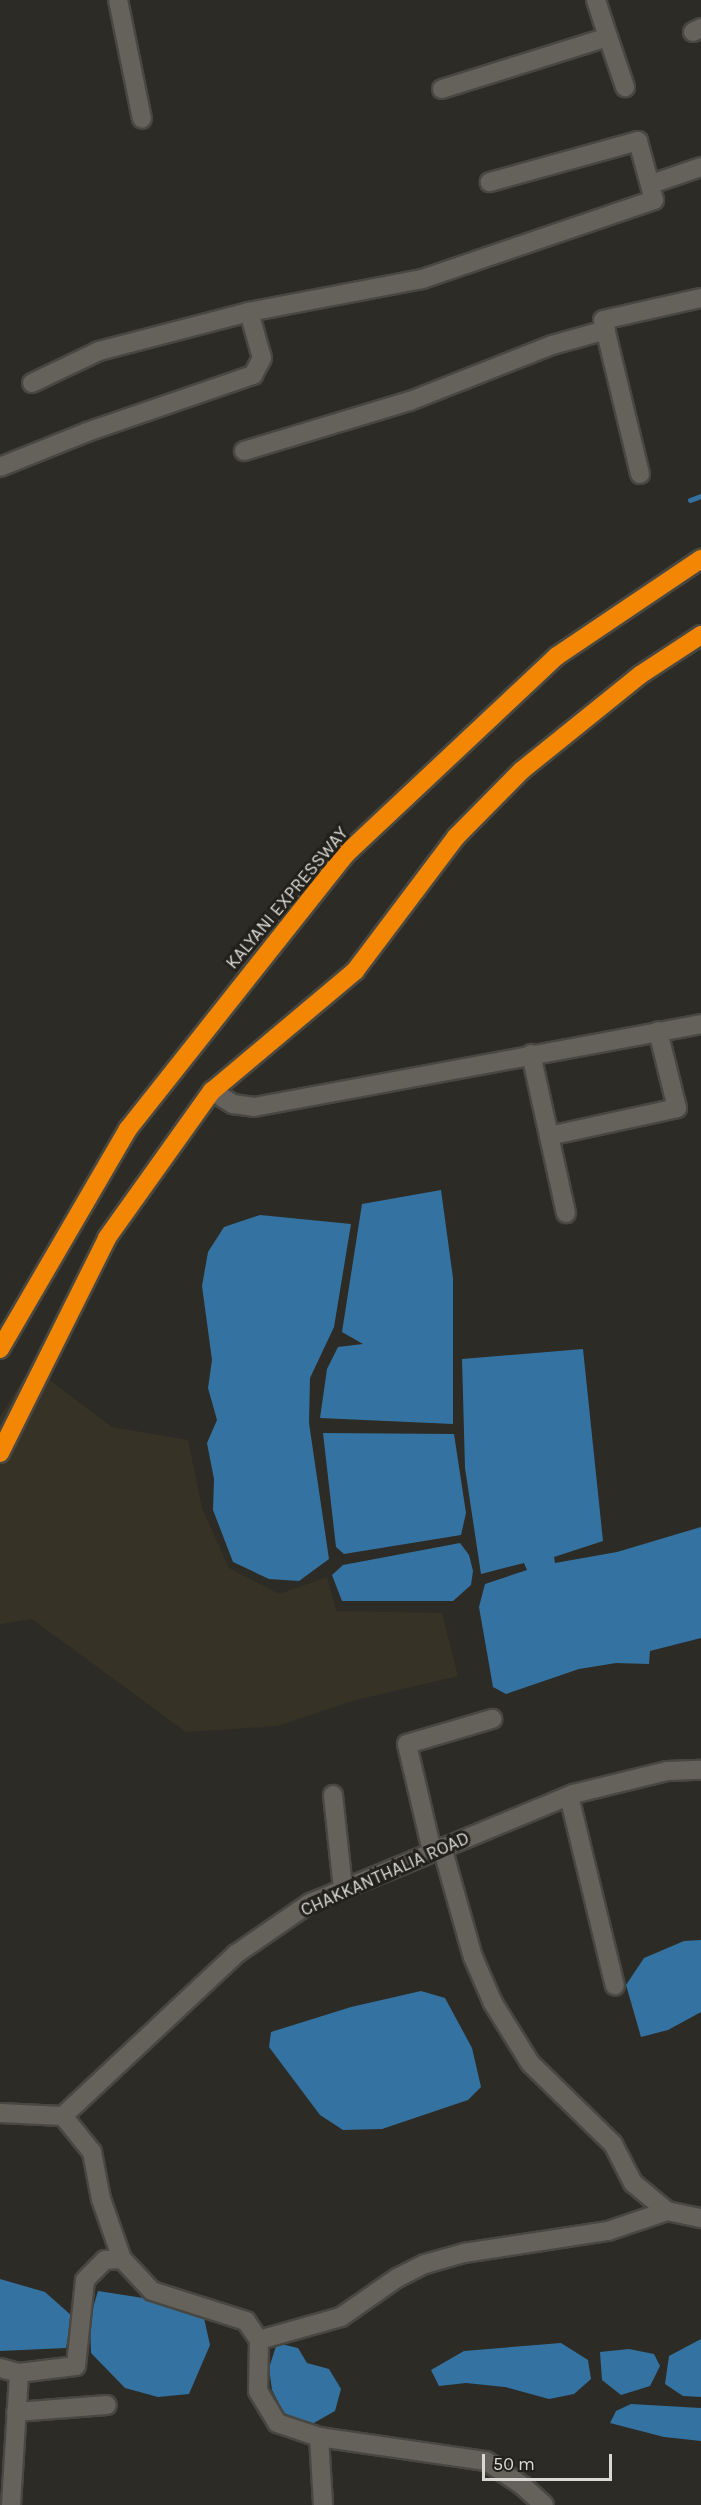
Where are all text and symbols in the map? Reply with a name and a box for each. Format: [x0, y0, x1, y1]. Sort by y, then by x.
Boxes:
street label: KALYANI EXPRESSWAY [221, 823, 353, 973]
street label: CHAKKANTHALIA ROAD [297, 1827, 473, 1921]
scale bar [485, 2442, 616, 2480]
text: 50 m [493, 2453, 535, 2475]

